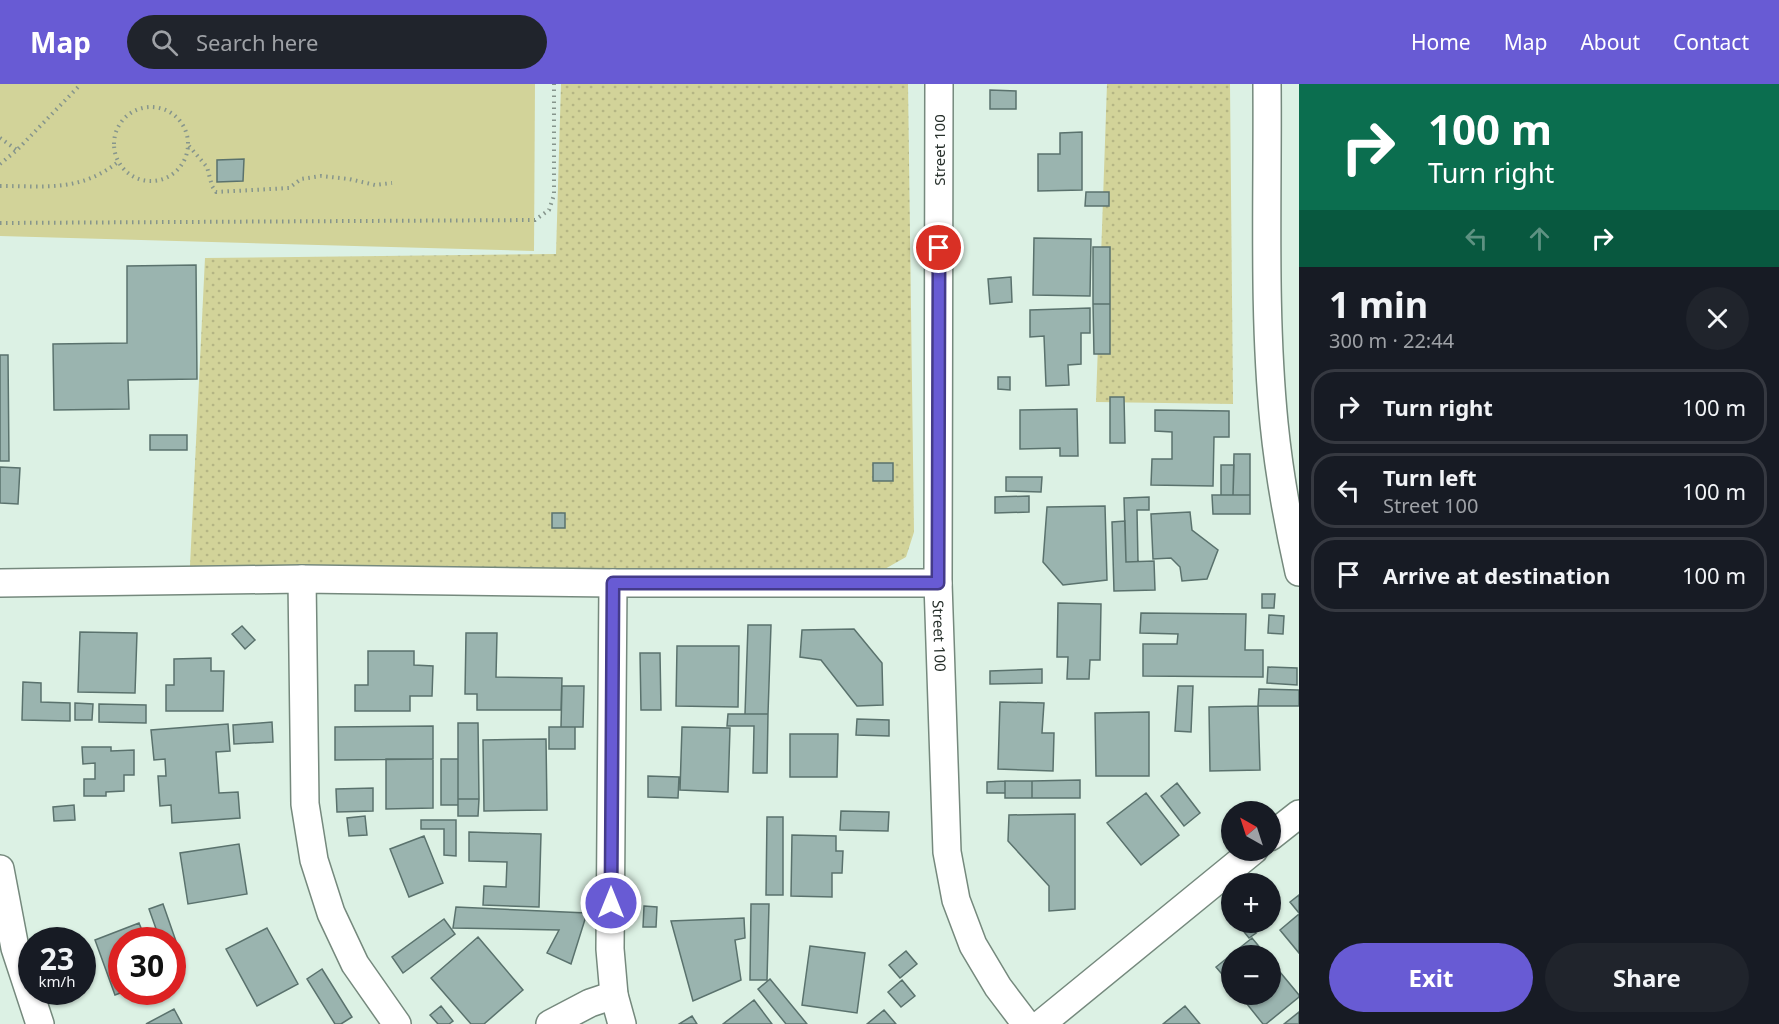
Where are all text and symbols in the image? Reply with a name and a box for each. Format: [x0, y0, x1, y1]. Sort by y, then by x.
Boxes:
search box [127, 15, 547, 69]
text: Map [30, 23, 91, 61]
icon: search [148, 26, 181, 59]
text: Search here [196, 27, 318, 57]
text: Home [1411, 28, 1471, 56]
text: Map [1504, 28, 1547, 56]
text: About [1580, 28, 1640, 56]
text: Contact [1673, 28, 1749, 56]
text: 100 m [1428, 100, 1552, 157]
icon: right [1329, 108, 1407, 186]
street label: Street 100 [929, 114, 949, 186]
text: Turn right [1428, 154, 1554, 191]
pin [913, 222, 964, 273]
icon: left [1460, 222, 1493, 255]
icon: ahead [1523, 222, 1556, 255]
icon: right [1586, 222, 1619, 255]
icon: arrive [922, 231, 955, 264]
text: 1 min [1329, 280, 1428, 329]
button: close [1686, 287, 1749, 350]
text: 300 m · 22:44 [1329, 327, 1454, 354]
icon: right [1332, 390, 1365, 423]
text: Turn right [1383, 392, 1493, 422]
text: 100 m [1682, 392, 1746, 422]
text: Turn left [1383, 462, 1477, 492]
icon: left [1332, 474, 1365, 507]
text: 100 m [1682, 476, 1746, 506]
text: Street 100 [1383, 492, 1478, 519]
icon: arrive [1332, 558, 1365, 591]
text: Arrive at destination [1383, 560, 1610, 590]
text: 100 m [1682, 560, 1746, 590]
street label: Street 100 [929, 600, 951, 672]
north arrow [1221, 801, 1281, 861]
map controls [1221, 801, 1281, 1005]
position arrow [579, 871, 643, 935]
button: + [1221, 873, 1281, 933]
speed limit sign: 30 [108, 927, 186, 1005]
text: 23 [40, 938, 74, 979]
button: Exit [1329, 943, 1533, 1012]
button: Share [1545, 943, 1749, 1012]
button: − [1221, 945, 1281, 1005]
text: km/h [39, 971, 75, 991]

